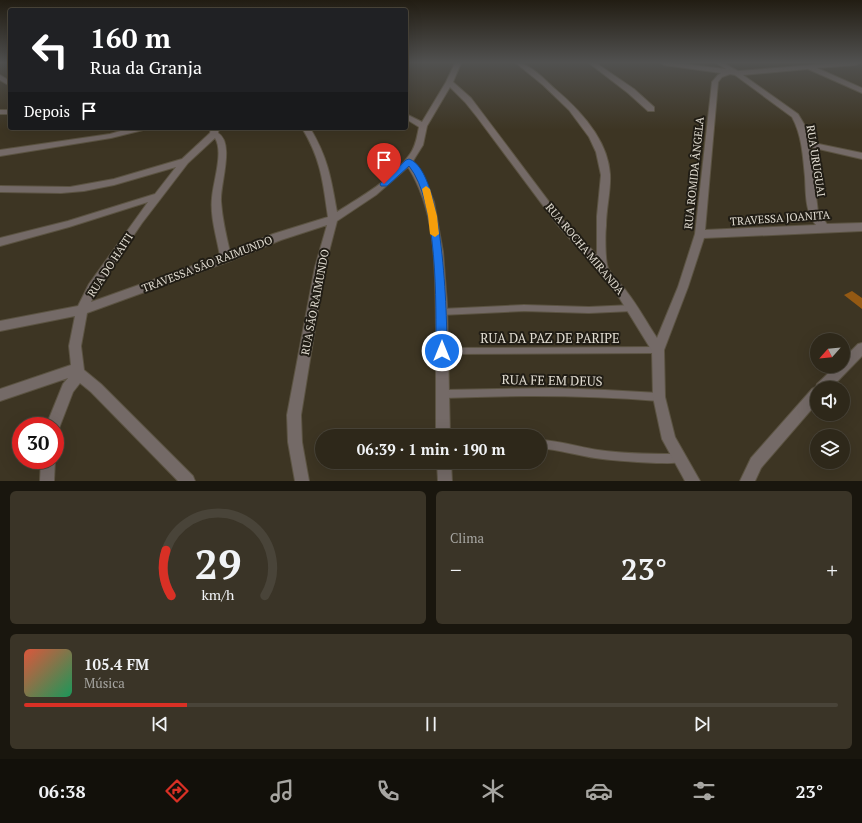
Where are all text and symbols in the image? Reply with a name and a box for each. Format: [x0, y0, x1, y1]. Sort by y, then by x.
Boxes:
text: 160 m [90, 19, 171, 56]
icon: left [24, 24, 76, 76]
text: Rua da Granja [90, 55, 202, 79]
icon: arrive [78, 100, 100, 122]
text: Depois [24, 101, 70, 121]
street label: RUA ROMIDA ÂNGELA [681, 116, 707, 230]
street label: RUA URUGUAI [803, 124, 829, 198]
pin [367, 143, 401, 184]
icon: arrive [373, 149, 395, 171]
street label: RUA ROCHA MIRANDA [543, 200, 628, 298]
street label: TRAVESSA JOANITA [730, 207, 831, 228]
street label: RUA DO HAITI [84, 230, 136, 299]
street label: TRAVESSA SÃO RAIMUNDO [140, 233, 274, 295]
street label: RUA SÃO RAIMUNDO [298, 248, 332, 356]
street label: RUA DA PAZ DE PARIPE [480, 329, 620, 347]
position arrow [421, 330, 463, 372]
north arrow [810, 333, 850, 373]
map controls [810, 333, 850, 469]
street label: RUA FE EM DEUS [501, 370, 603, 390]
button: sound [810, 381, 850, 421]
speed limit sign: 30 [12, 417, 64, 469]
button: layers [810, 429, 850, 469]
text: 06:39 · 1 min · 190 m [357, 439, 505, 459]
text: Clima [450, 529, 484, 547]
text: 29 [194, 535, 242, 590]
text: 23° [621, 549, 667, 589]
text: − [450, 555, 462, 584]
text: + [826, 555, 838, 584]
text: km/h [202, 584, 235, 603]
text: 105.4 FM [84, 654, 149, 674]
text: Música [84, 674, 125, 692]
icon: previous [149, 713, 171, 735]
icon: pause [420, 713, 442, 735]
icon: next [691, 713, 713, 735]
icon: directions [163, 777, 191, 805]
icon: music [268, 777, 296, 805]
icon: phone [374, 777, 402, 805]
icon: climate [479, 777, 507, 805]
icon: car [585, 777, 613, 805]
icon: filters [690, 777, 718, 805]
text: 06:38 [39, 779, 86, 803]
text: 23° [795, 779, 823, 803]

